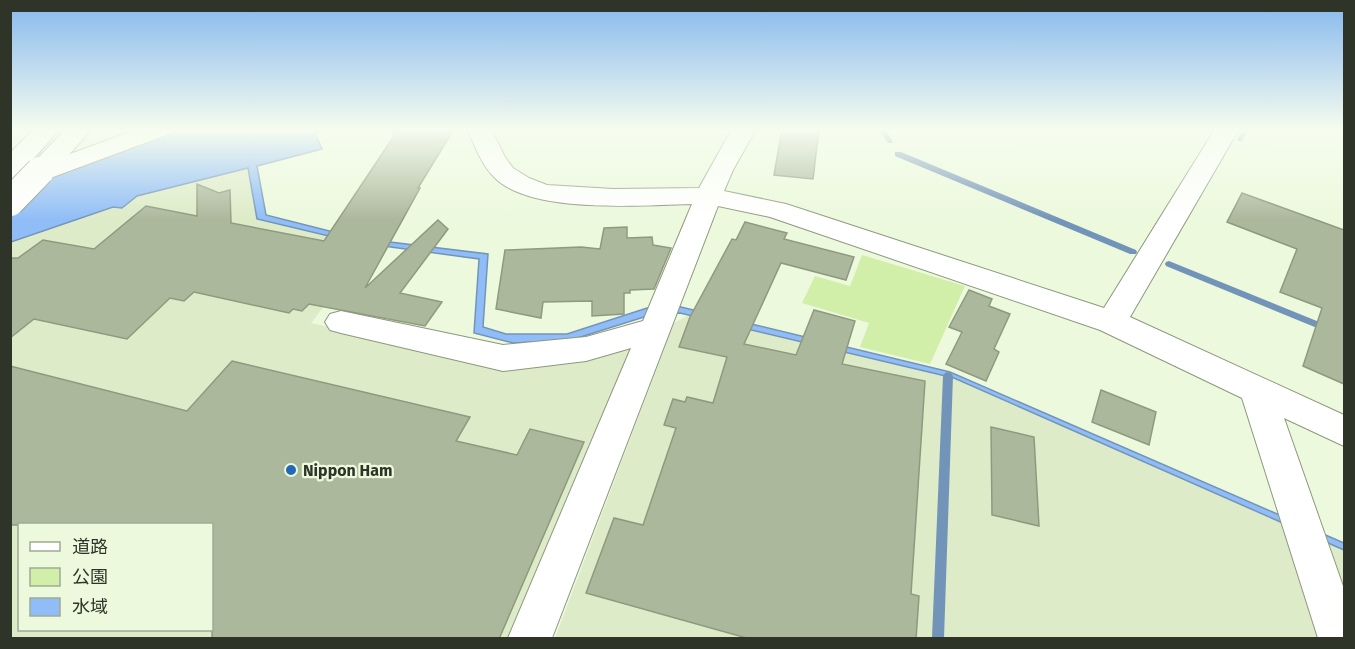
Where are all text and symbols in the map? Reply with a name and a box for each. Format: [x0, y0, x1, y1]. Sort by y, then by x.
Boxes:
place label: Nippon Ham [303, 461, 393, 480]
marker: Nippon Ham [284, 463, 298, 477]
legend [18, 523, 213, 631]
text: 道路 [72, 536, 108, 558]
text: 公園 [72, 566, 108, 588]
text: 水域 [72, 596, 108, 618]

